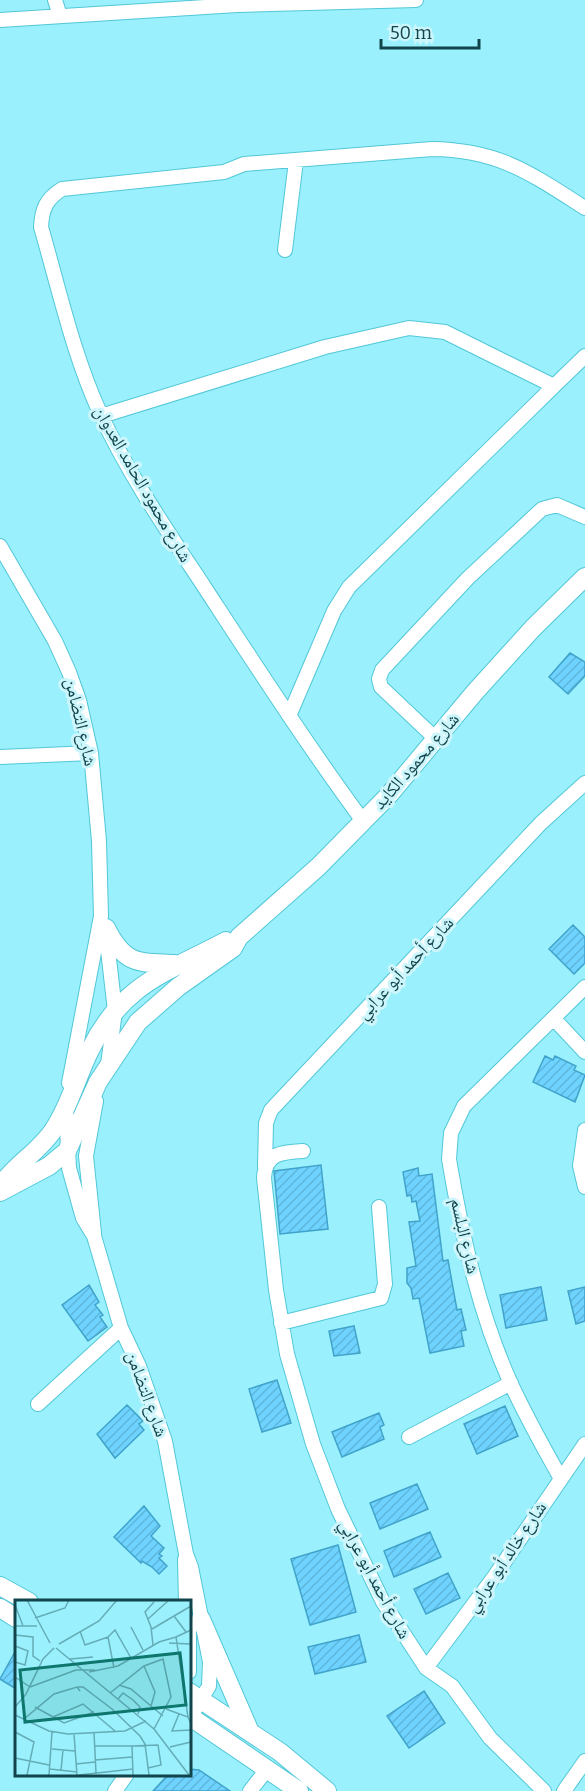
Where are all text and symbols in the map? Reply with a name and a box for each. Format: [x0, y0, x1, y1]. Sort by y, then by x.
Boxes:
scale bar [381, 12, 478, 50]
text: 50 m [390, 22, 432, 44]
street label: شارع محمود الحامد العدوان [89, 402, 197, 566]
street label: شارع التضامن [60, 676, 102, 768]
street label: شارع محمود الكايد [368, 708, 464, 814]
street label: شارع أحمد أبو عرابي [352, 912, 461, 1026]
street label: شارع البلسم [445, 1196, 484, 1276]
street label: شارع التضامن [121, 1348, 173, 1440]
street label: شارع خالد أبو عرابي [461, 1497, 554, 1619]
street label: شارع أحمد أبو عرابي [331, 1515, 416, 1644]
inset map [15, 1600, 190, 1776]

